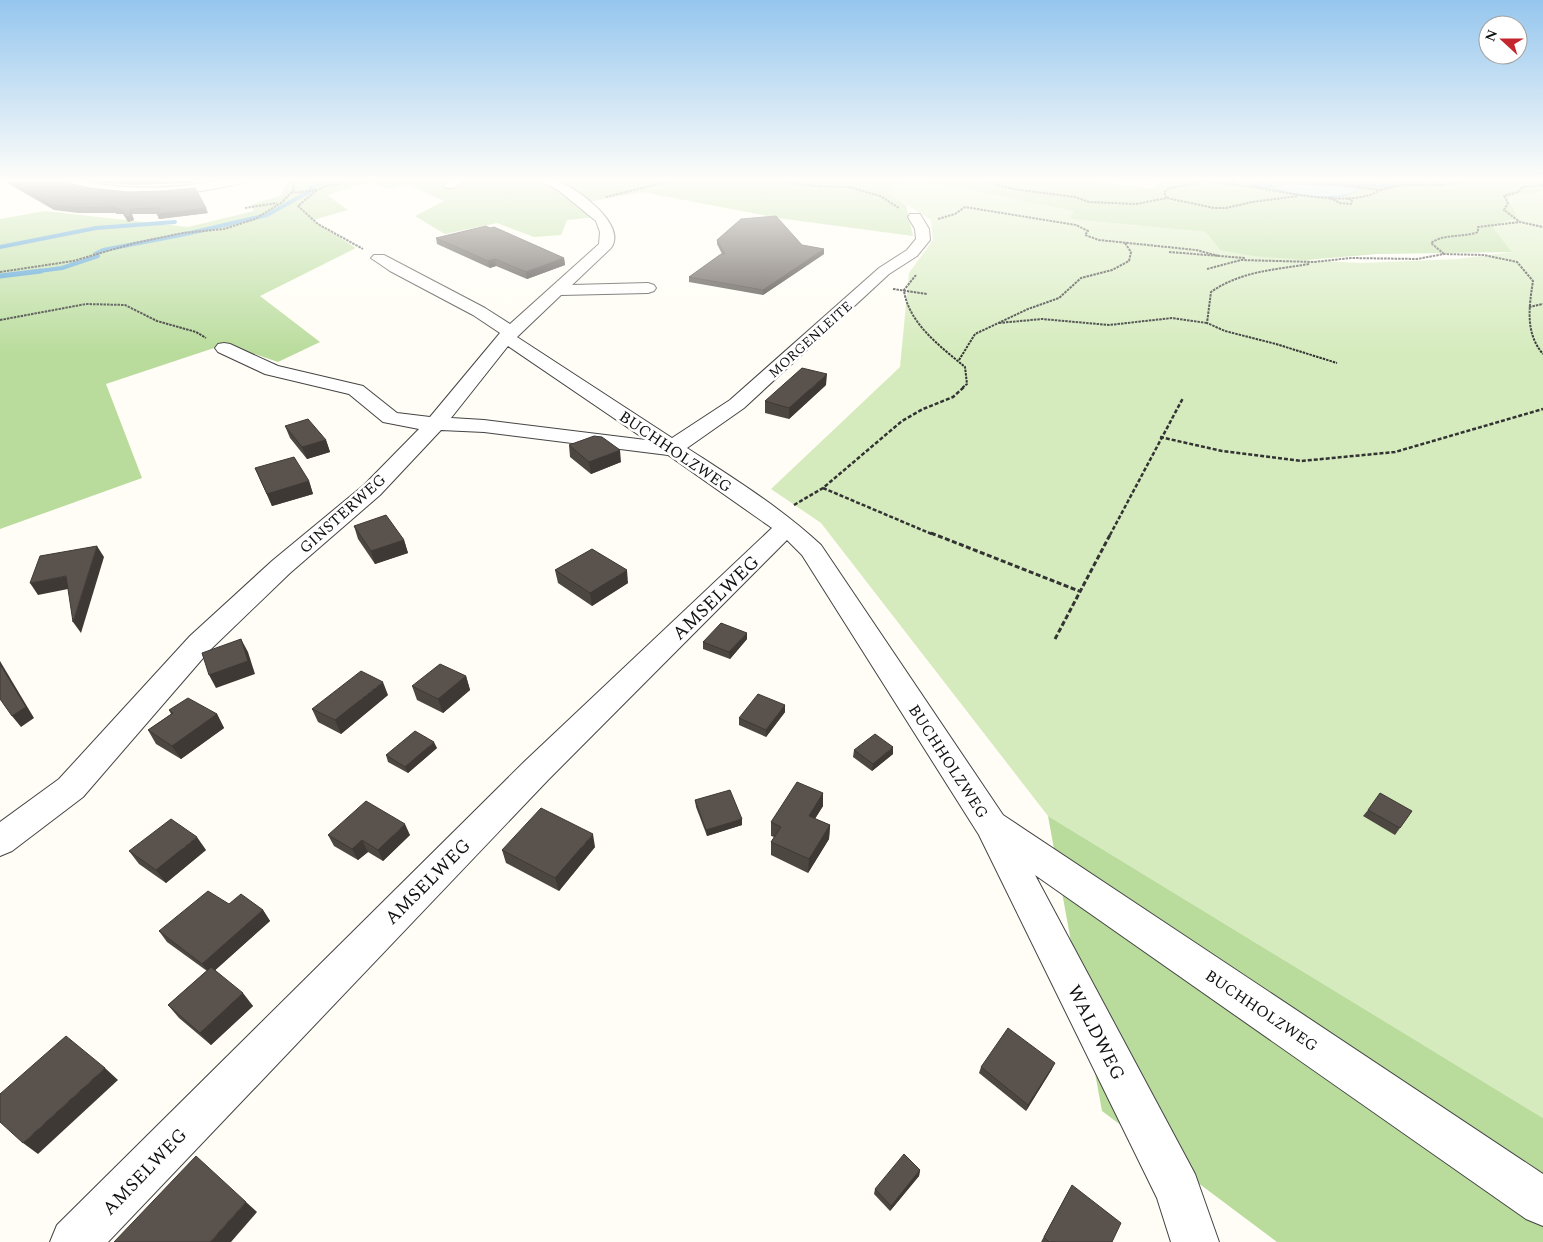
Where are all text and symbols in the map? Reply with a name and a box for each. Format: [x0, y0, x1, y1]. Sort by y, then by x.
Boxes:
north arrow [1478, 15, 1528, 65]
text: N [1479, 26, 1503, 45]
street label: MORGENLEITE [764, 296, 857, 383]
street label: BUCHHOLZWEG [614, 405, 737, 499]
street label: GINSTERWEG [294, 468, 392, 559]
street label: AMSELWEG [666, 549, 766, 647]
street label: BUCHHOLZWEG [902, 700, 994, 823]
street label: AMSELWEG [378, 832, 478, 932]
street label: BUCHHOLZWEG [1200, 964, 1323, 1058]
street label: WALDWEG [1059, 980, 1132, 1086]
street label: AMSELWEG [96, 1122, 194, 1222]

